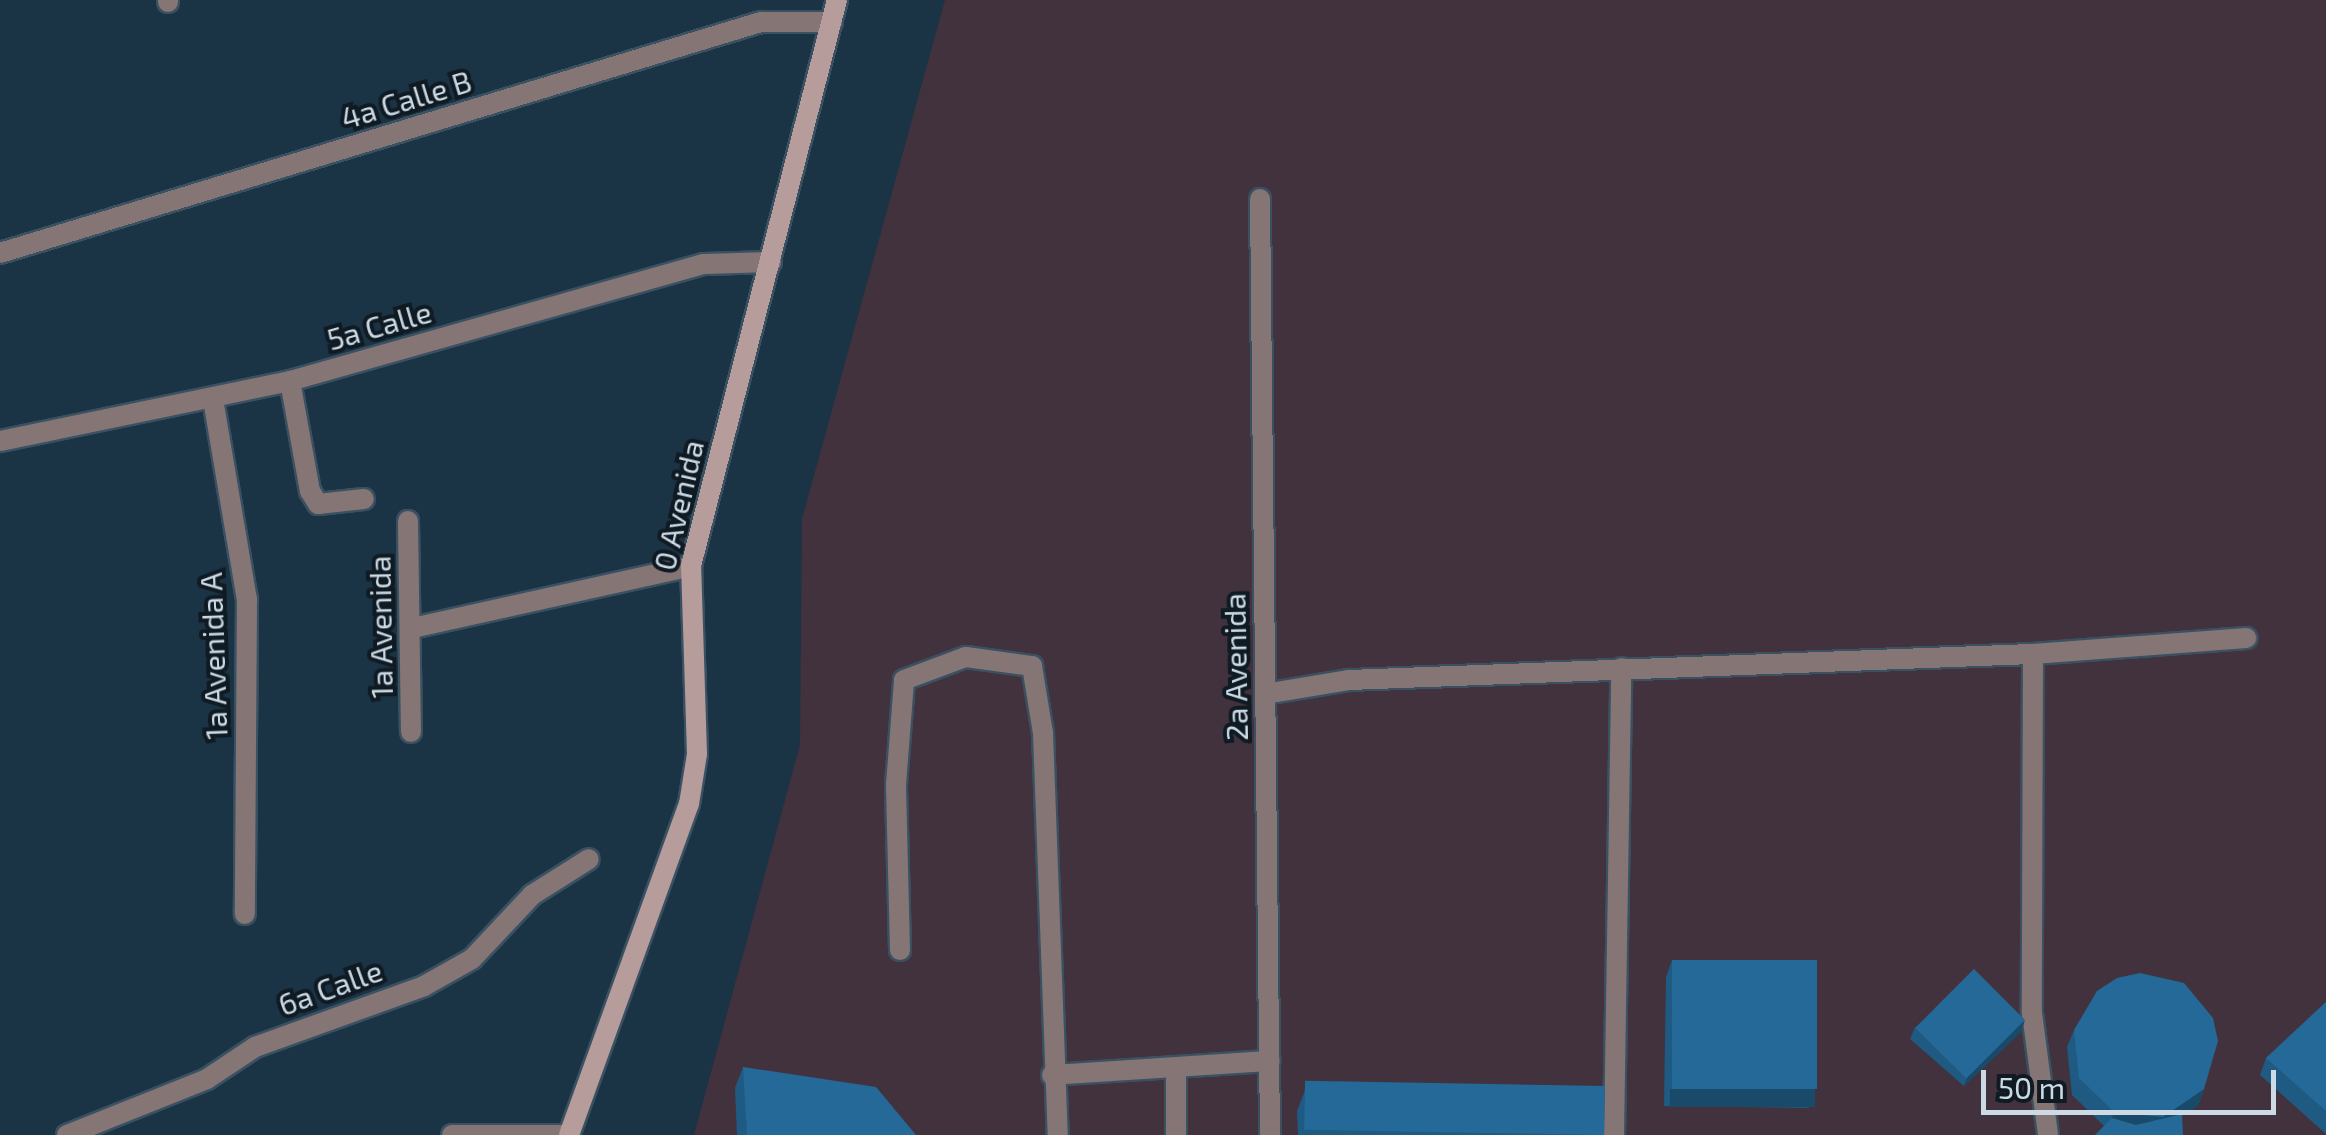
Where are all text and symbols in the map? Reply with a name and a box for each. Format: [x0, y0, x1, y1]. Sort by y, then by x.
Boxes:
street label: 4a Calle B [336, 62, 476, 136]
street label: 5a Calle [323, 293, 435, 357]
street label: 0 Avenida [645, 436, 711, 574]
street label: 1a Avenida [361, 555, 399, 699]
street label: 1a Avenida A [192, 571, 234, 741]
street label: 2a Avenida [1216, 592, 1254, 742]
street label: 6a Calle [273, 952, 387, 1022]
scale bar [1986, 1050, 2281, 1112]
text: 50 m [1998, 1069, 2065, 1105]

